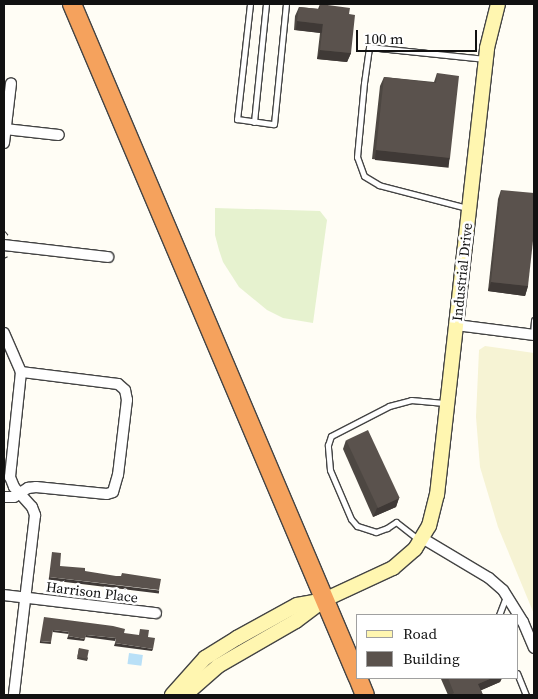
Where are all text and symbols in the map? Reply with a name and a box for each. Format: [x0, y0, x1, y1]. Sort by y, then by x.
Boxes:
scale bar [358, 20, 479, 52]
text: 100 m [364, 28, 404, 49]
street label: Industrial Drive [448, 222, 476, 322]
street label: Harrison Place [45, 578, 139, 606]
legend [356, 614, 518, 679]
text: Road [403, 623, 437, 644]
text: Building [403, 648, 460, 669]

